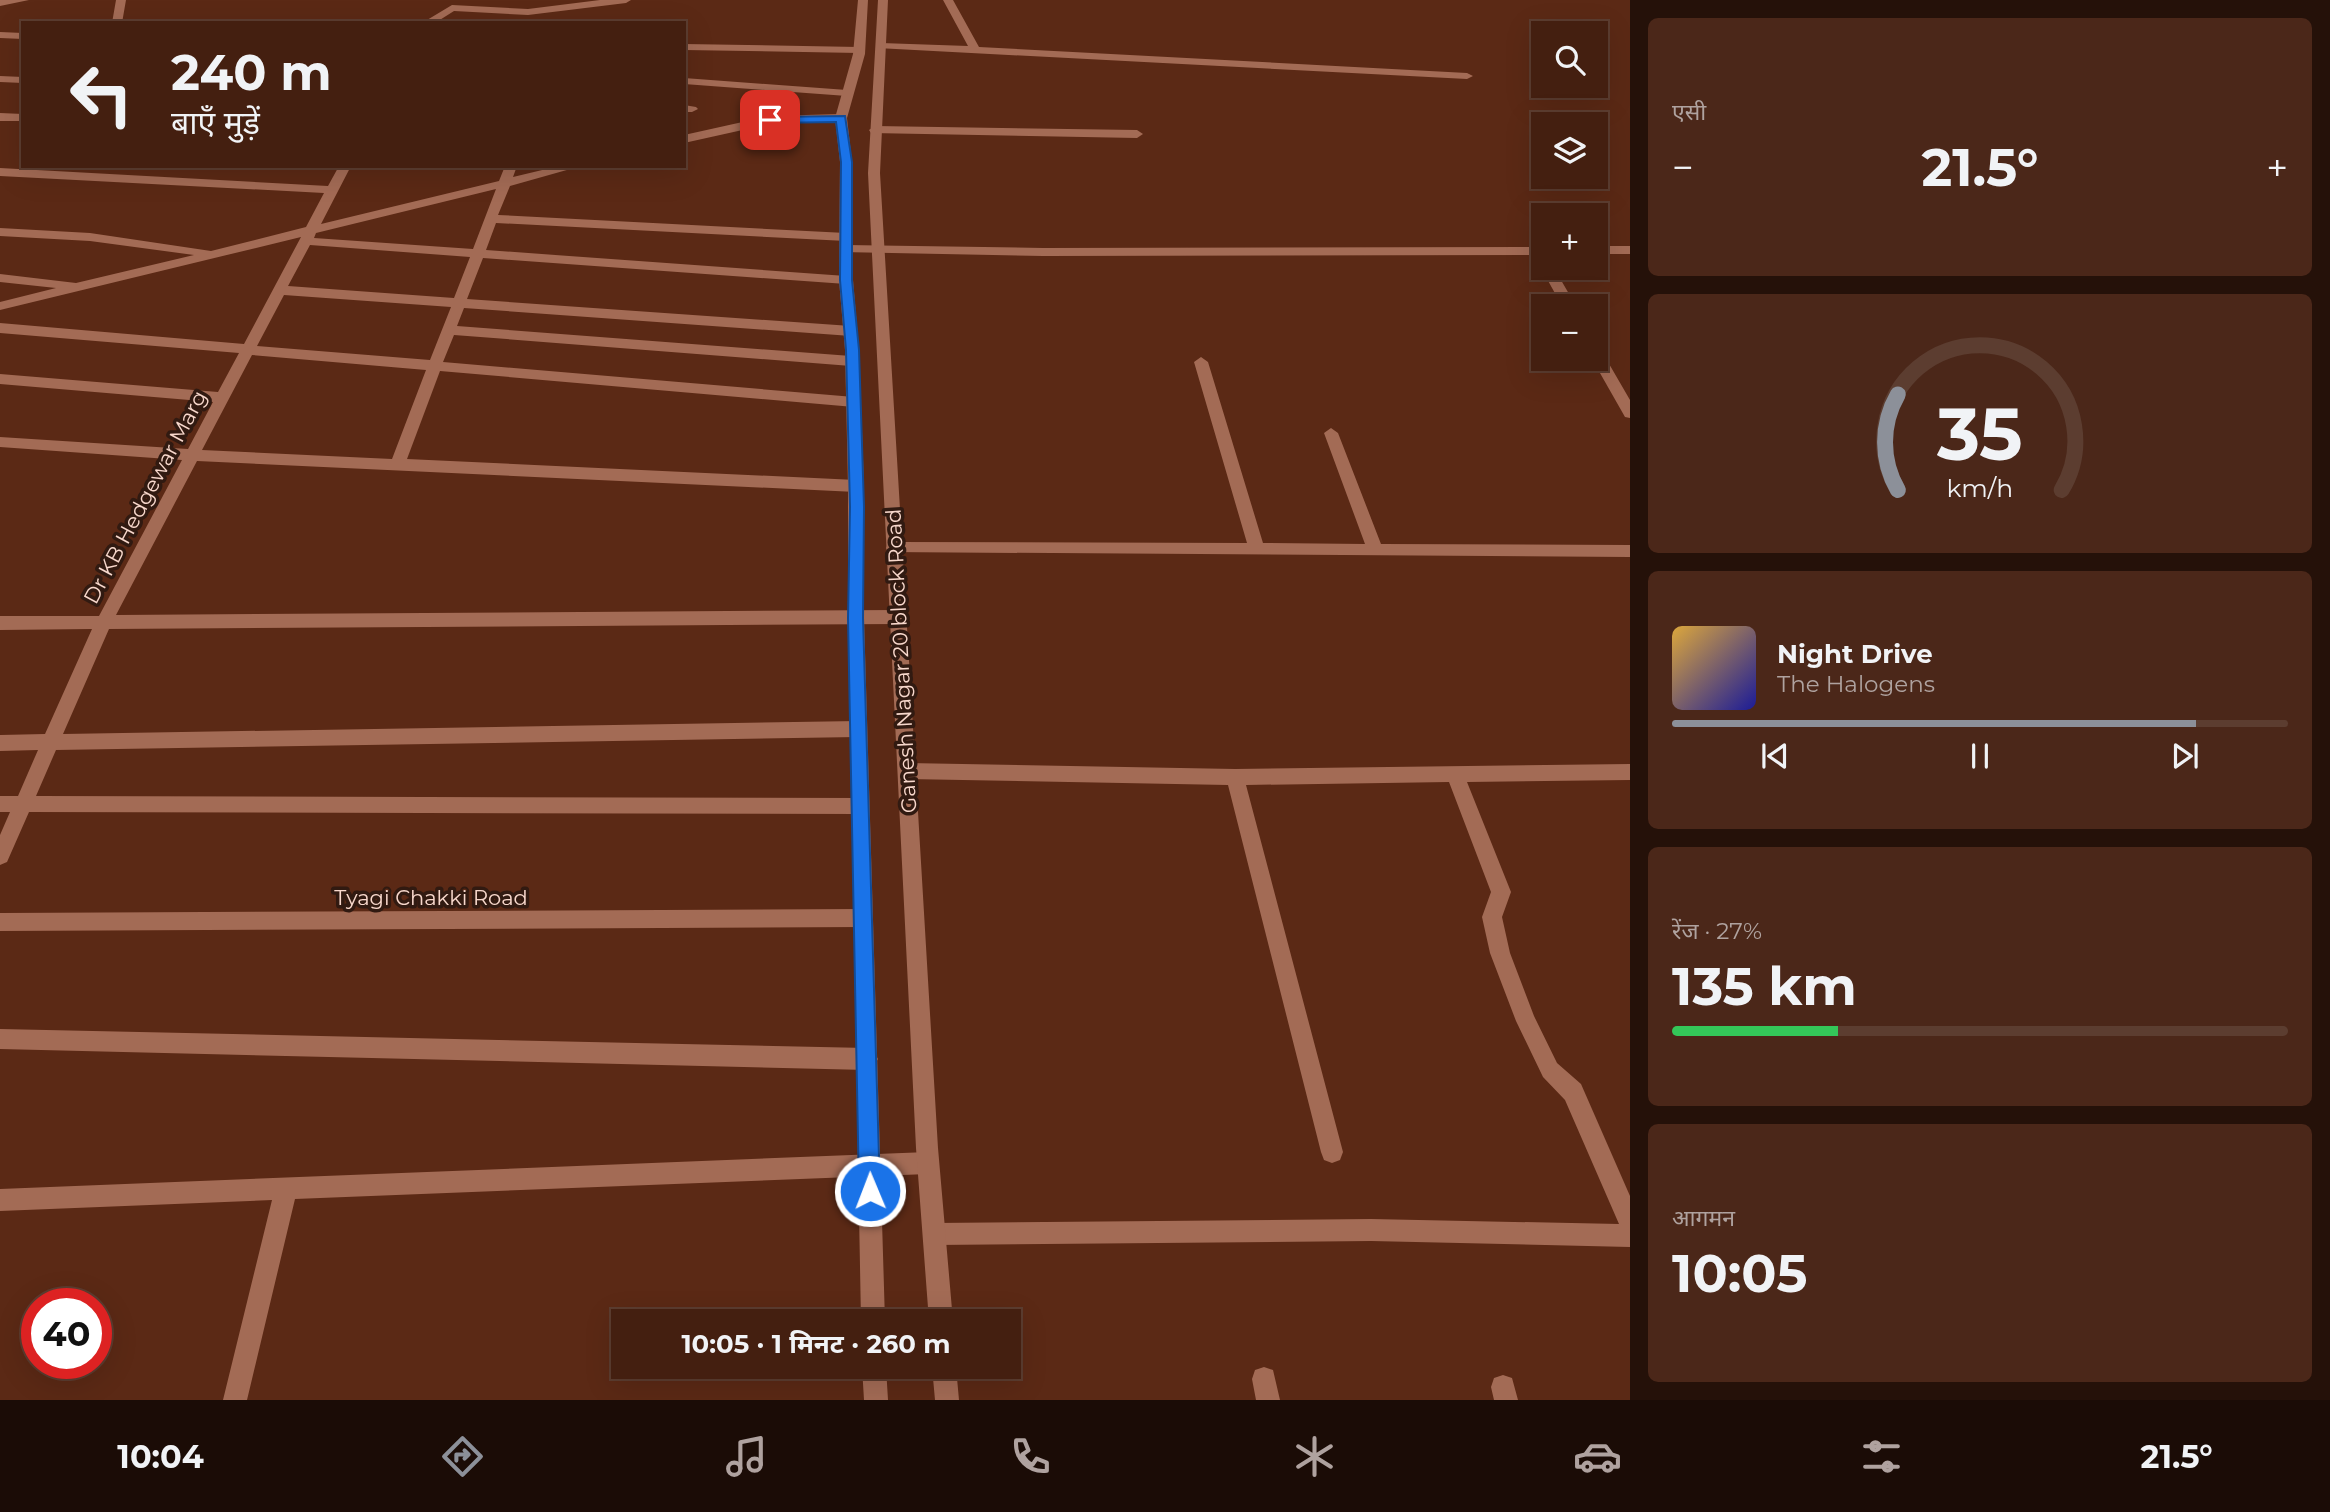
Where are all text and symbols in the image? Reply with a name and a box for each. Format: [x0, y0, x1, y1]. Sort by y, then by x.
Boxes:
map controls [1531, 21, 1608, 371]
button: search [1531, 21, 1608, 98]
text: 240 m [171, 43, 332, 102]
icon: left [56, 49, 147, 140]
pin [740, 90, 800, 150]
text: एसी [1672, 98, 1706, 126]
icon: arrive [751, 101, 789, 139]
text: बाएँ मुड़ें [171, 103, 260, 142]
button: layers [1531, 112, 1608, 189]
text: 21.5° [1921, 136, 2039, 199]
text: − [1672, 144, 1694, 191]
text: + [2266, 144, 2288, 191]
button: + [1531, 203, 1608, 280]
button: − [1531, 294, 1608, 371]
street label: Dr KB Hedgewar Marg [78, 386, 212, 608]
text: 35 [1936, 390, 2023, 478]
text: km/h [1947, 472, 2013, 502]
street label: Ganesh Nagar 20 block Road [881, 508, 921, 814]
text: Night Drive [1777, 638, 1933, 670]
text: The Halogens [1777, 670, 1935, 698]
icon: previous [1756, 737, 1794, 775]
icon: pause [1961, 737, 1999, 775]
icon: next [2166, 737, 2204, 775]
street label: Tyagi Chakki Road [334, 885, 528, 910]
text: रेंज · 27% [1672, 917, 1762, 945]
text: 135 km [1672, 955, 1857, 1018]
position arrow [833, 1154, 907, 1228]
text: आगमन [1672, 1204, 1735, 1232]
text: 10:05 [1672, 1242, 1808, 1305]
speed limit sign: 40 [21, 1288, 112, 1379]
text: 10:05 · 1 मिनट · 260 m [681, 1328, 951, 1360]
icon: directions [438, 1432, 487, 1481]
icon: music [722, 1432, 771, 1481]
icon: phone [1006, 1432, 1055, 1481]
icon: climate [1290, 1432, 1339, 1481]
icon: car [1573, 1432, 1622, 1481]
icon: filters [1857, 1432, 1906, 1481]
text: 10:04 [117, 1437, 204, 1476]
text: 21.5° [2141, 1437, 2213, 1476]

